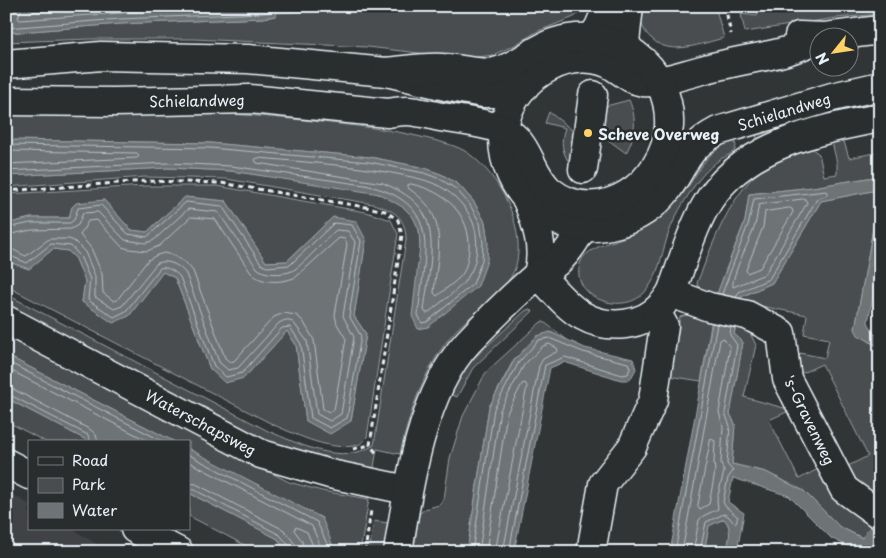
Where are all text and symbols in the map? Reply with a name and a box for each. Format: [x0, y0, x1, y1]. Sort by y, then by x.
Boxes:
north arrow [808, 28, 858, 78]
text: N [810, 49, 834, 69]
street label: Schielandweg [735, 86, 833, 136]
street label: Schielandweg [149, 88, 245, 112]
place label: Scheve Overweg [598, 122, 719, 145]
marker: Scheve Overweg [582, 127, 594, 139]
street label: 's-Gravenweg [778, 371, 842, 469]
street label: Waterschapsweg [141, 383, 261, 461]
legend [28, 440, 190, 530]
text: Road [72, 448, 108, 471]
text: Park [72, 472, 106, 495]
text: Water [72, 498, 117, 521]

